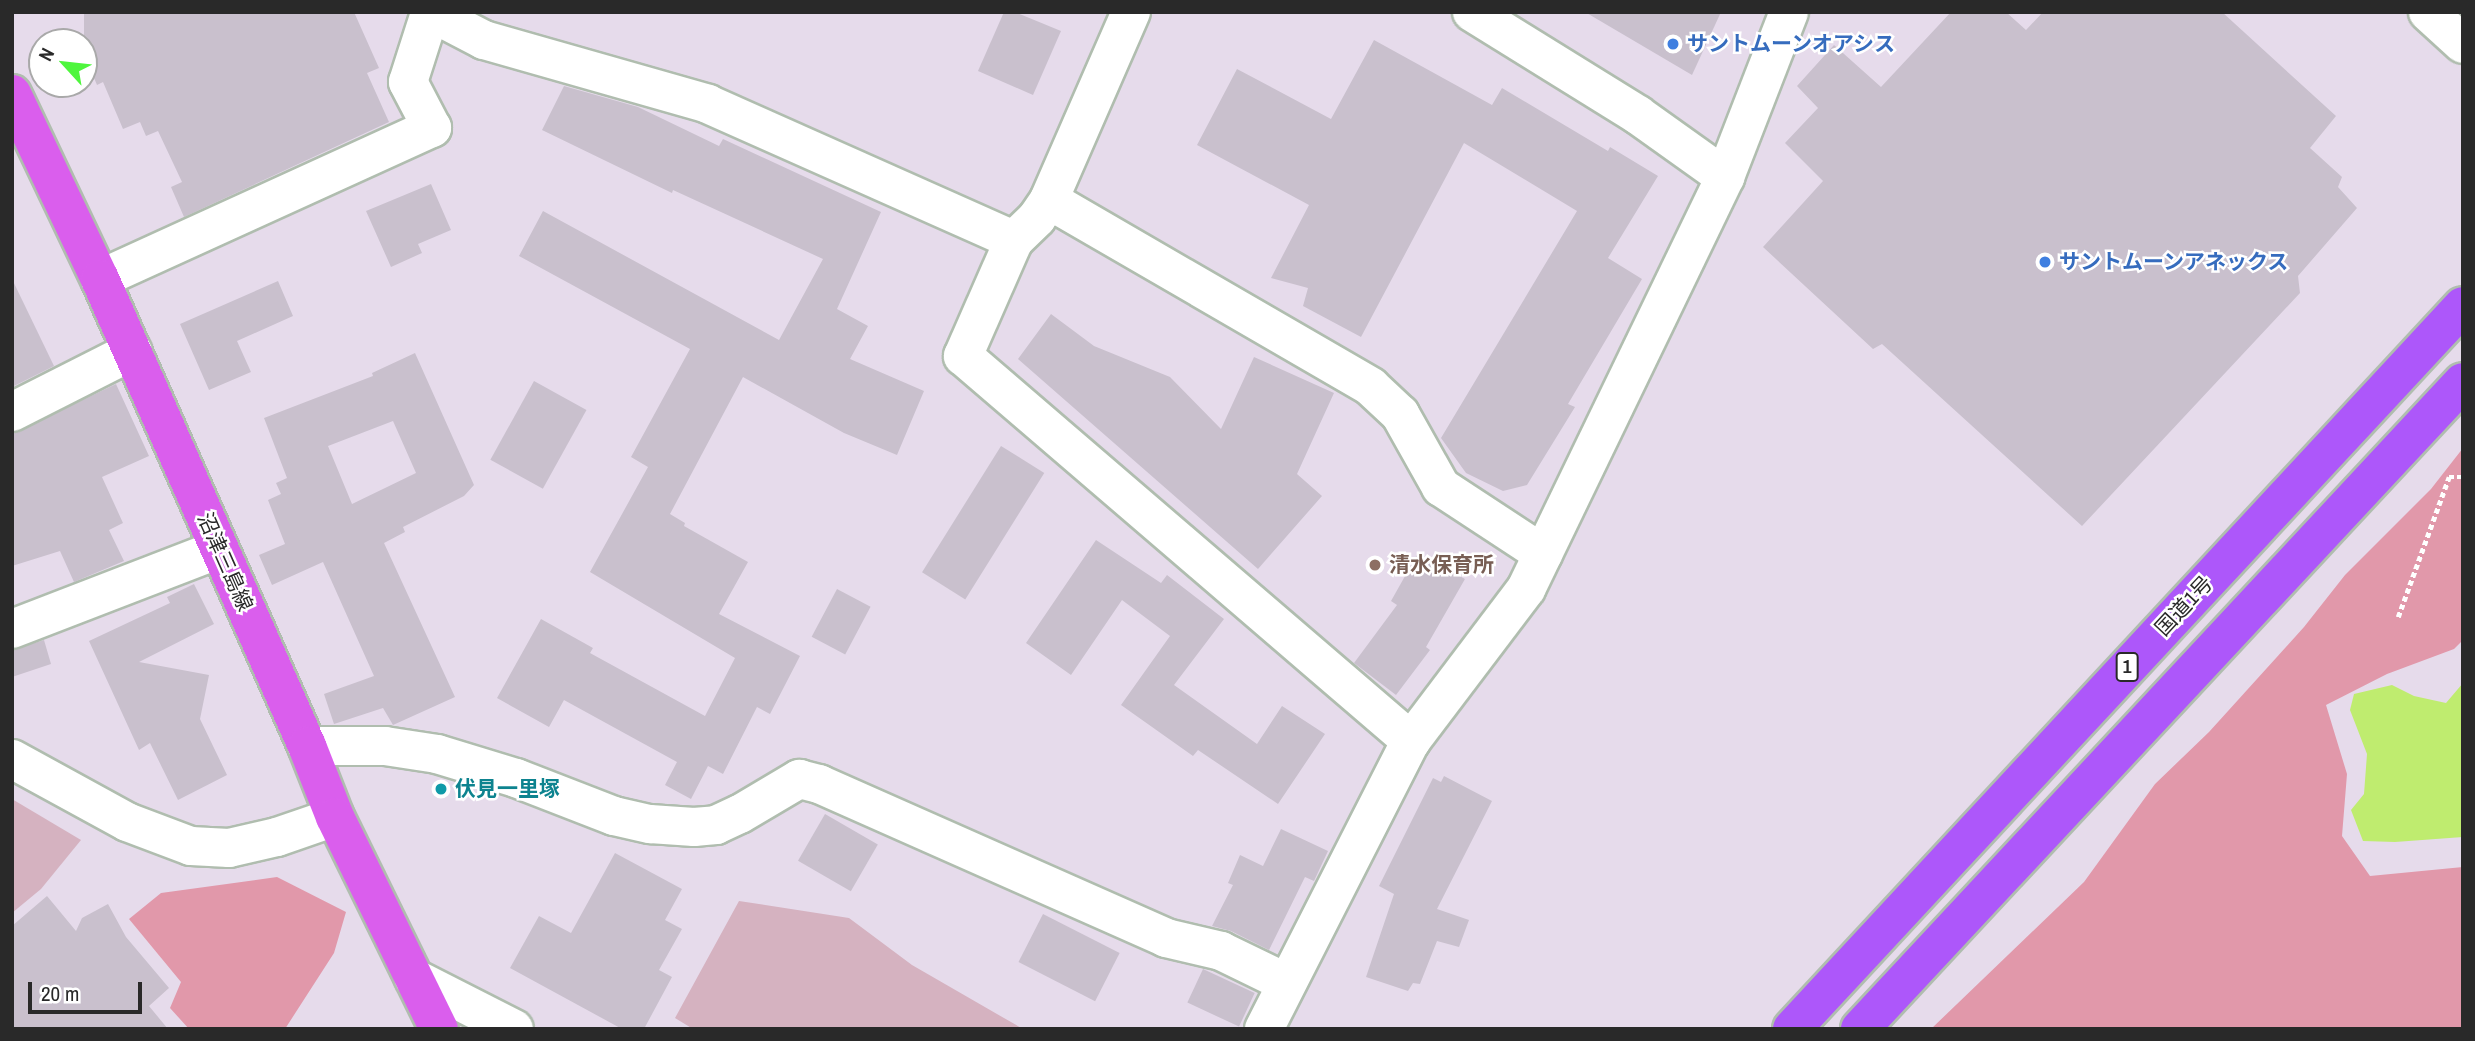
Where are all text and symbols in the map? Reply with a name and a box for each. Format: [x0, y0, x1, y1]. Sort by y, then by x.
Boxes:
north arrow [28, 28, 98, 98]
place label: サントムーンオアシス [1687, 31, 1897, 57]
marker: サントムーンオアシス [1665, 36, 1681, 52]
text: N [32, 43, 60, 65]
place label: サントムーンアネックス [2059, 249, 2290, 275]
marker: サントムーンアネックス [2037, 254, 2053, 270]
street label: 沼津三島線 [192, 509, 258, 615]
place label: 清水保育所 [1389, 552, 1494, 578]
marker: 清水保育所 [1367, 557, 1383, 573]
street label: 国道1号 [2150, 571, 2218, 641]
road number: 1 [2115, 652, 2139, 682]
place label: 伏見一里塚 [455, 776, 560, 802]
marker: 伏見一里塚 [433, 781, 449, 797]
scale bar [32, 968, 145, 1012]
text: 20 m [41, 979, 79, 1008]

